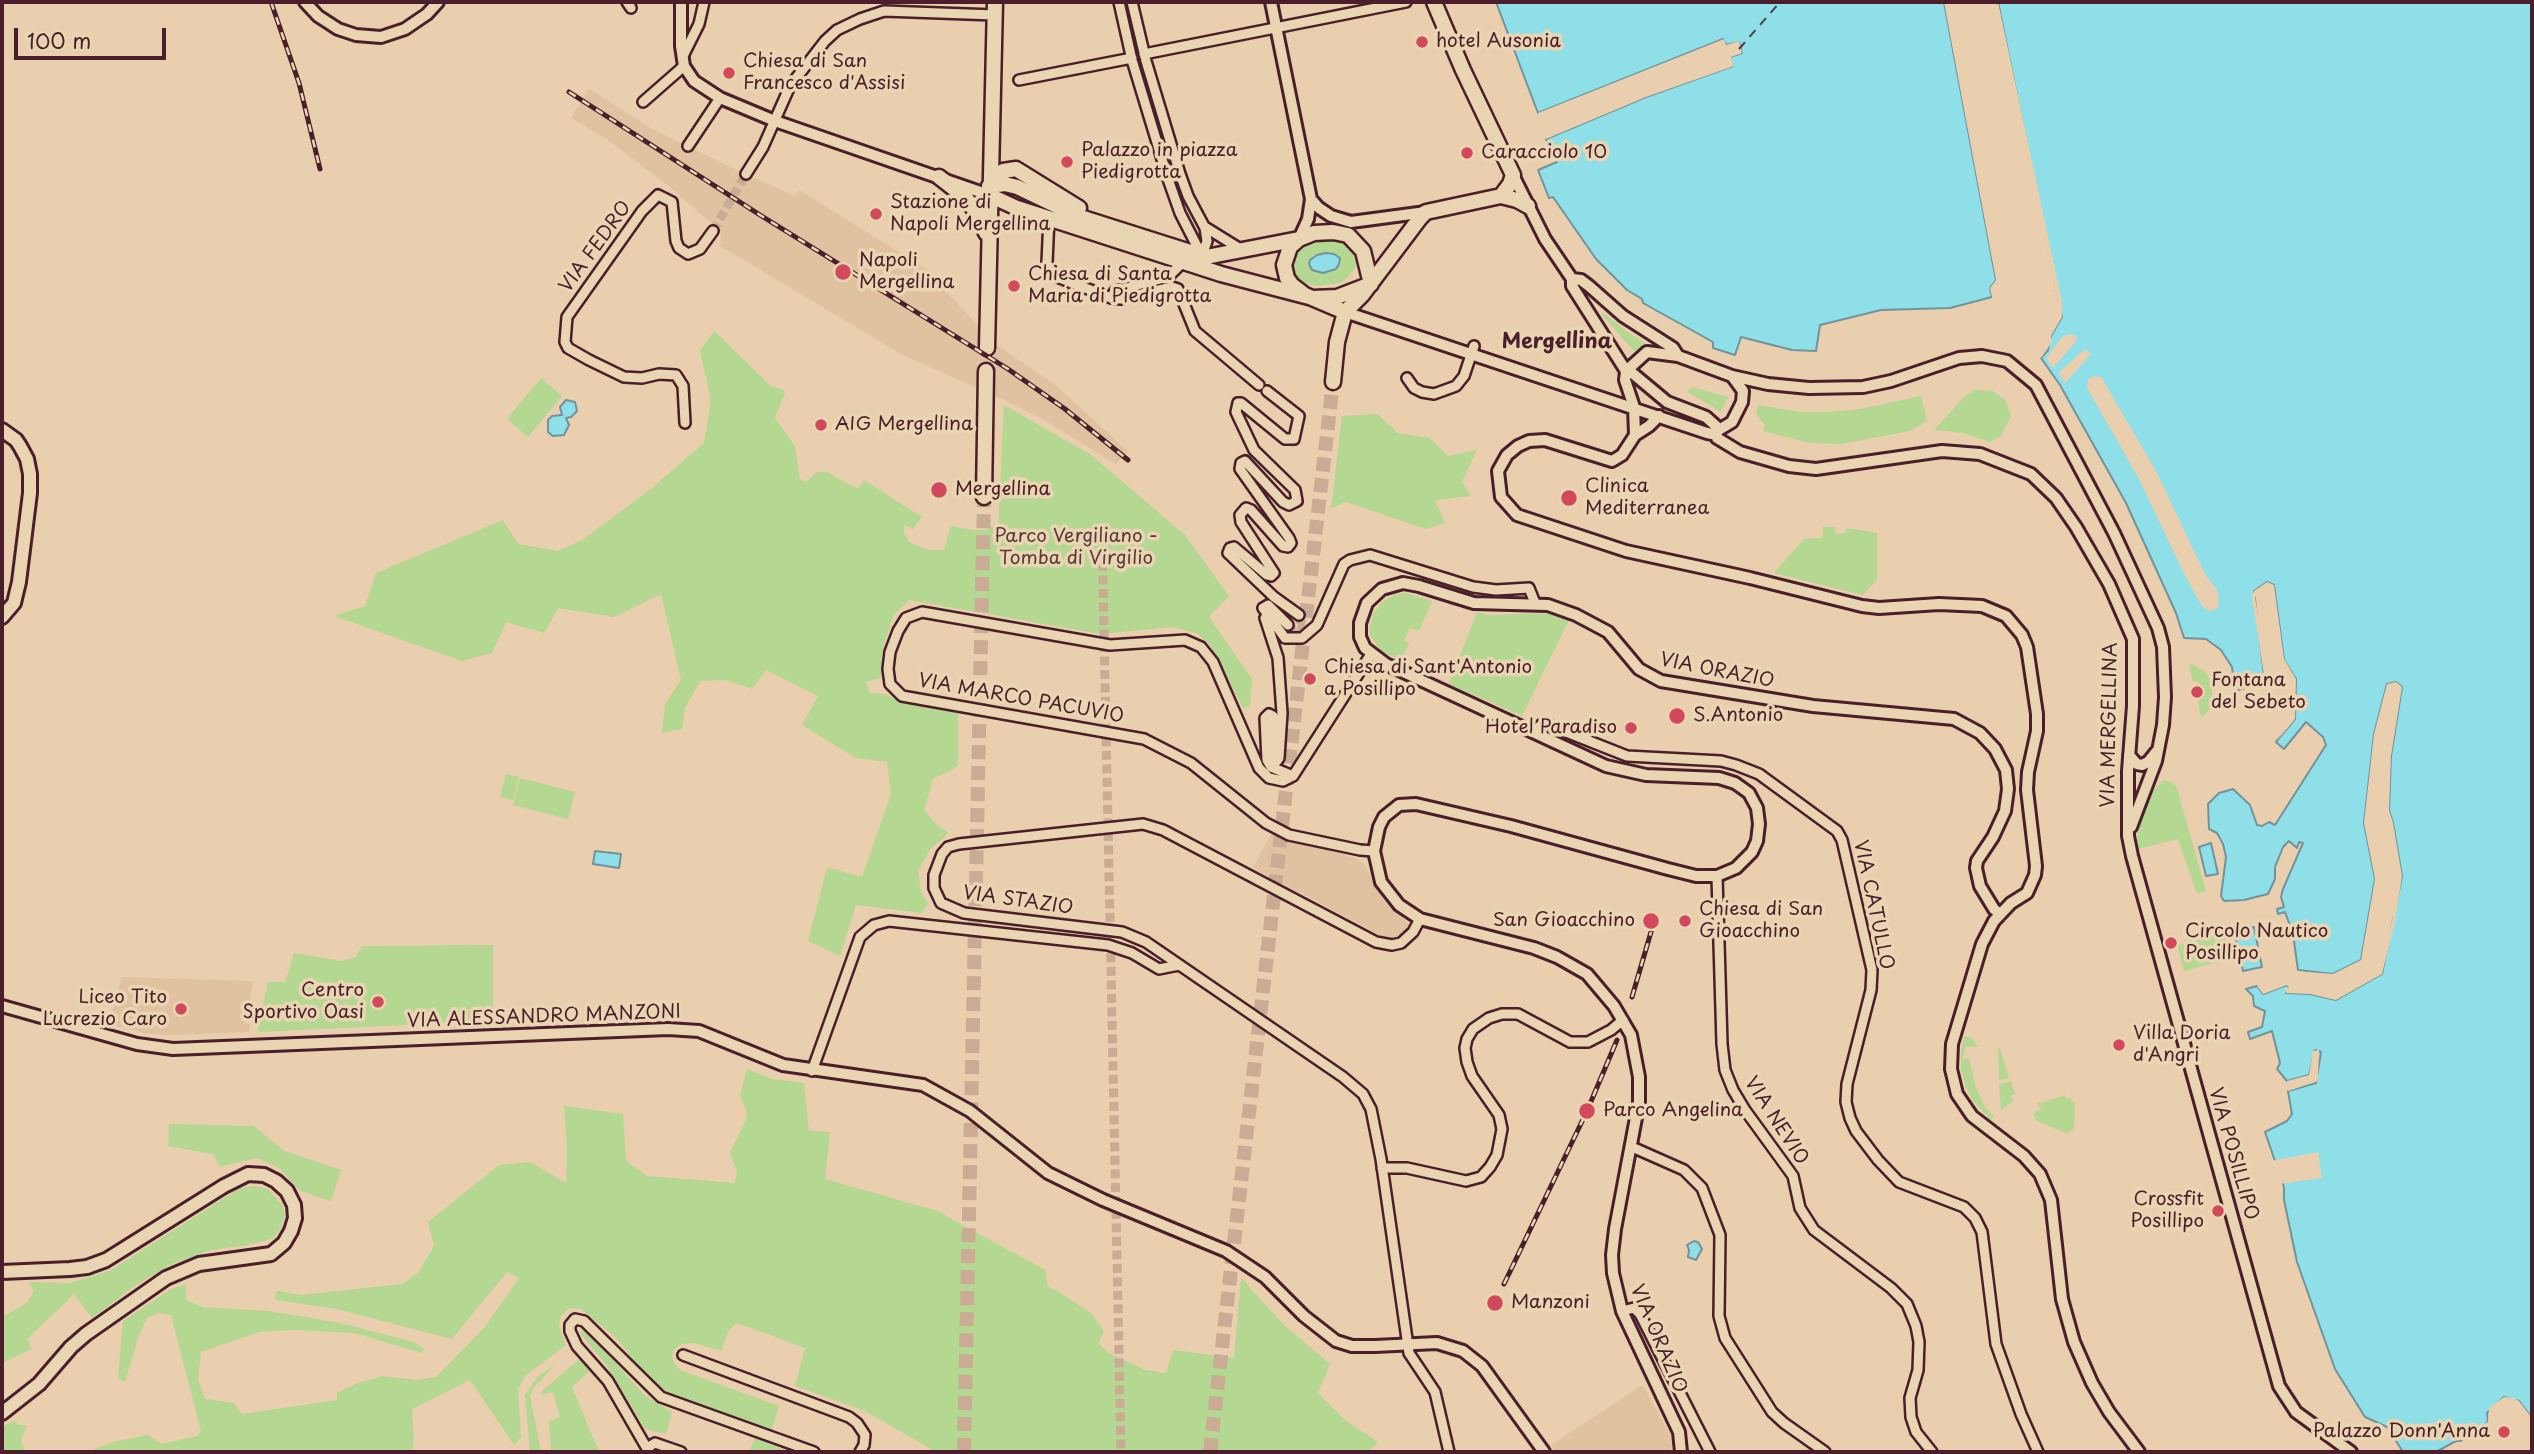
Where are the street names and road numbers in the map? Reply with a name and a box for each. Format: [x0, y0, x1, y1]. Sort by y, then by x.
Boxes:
street label: VIA FEDRO [555, 197, 637, 297]
street label: VIA MERGELLINA [2097, 642, 2123, 808]
street label: VIA ORAZIO [1658, 649, 1776, 693]
street label: VIA MARCO PACUVIO [916, 670, 1126, 728]
street label: VIA CATULLO [1848, 838, 1898, 972]
street label: VIA STAZIO [961, 882, 1075, 920]
street label: VIA ALESSANDRO MANZONI [407, 1001, 681, 1033]
street label: VIA NEVIO [1739, 1073, 1813, 1169]
street label: VIA POSILLIPO [2203, 1085, 2263, 1223]
street label: VIA ORAZIO [1625, 1281, 1691, 1397]

